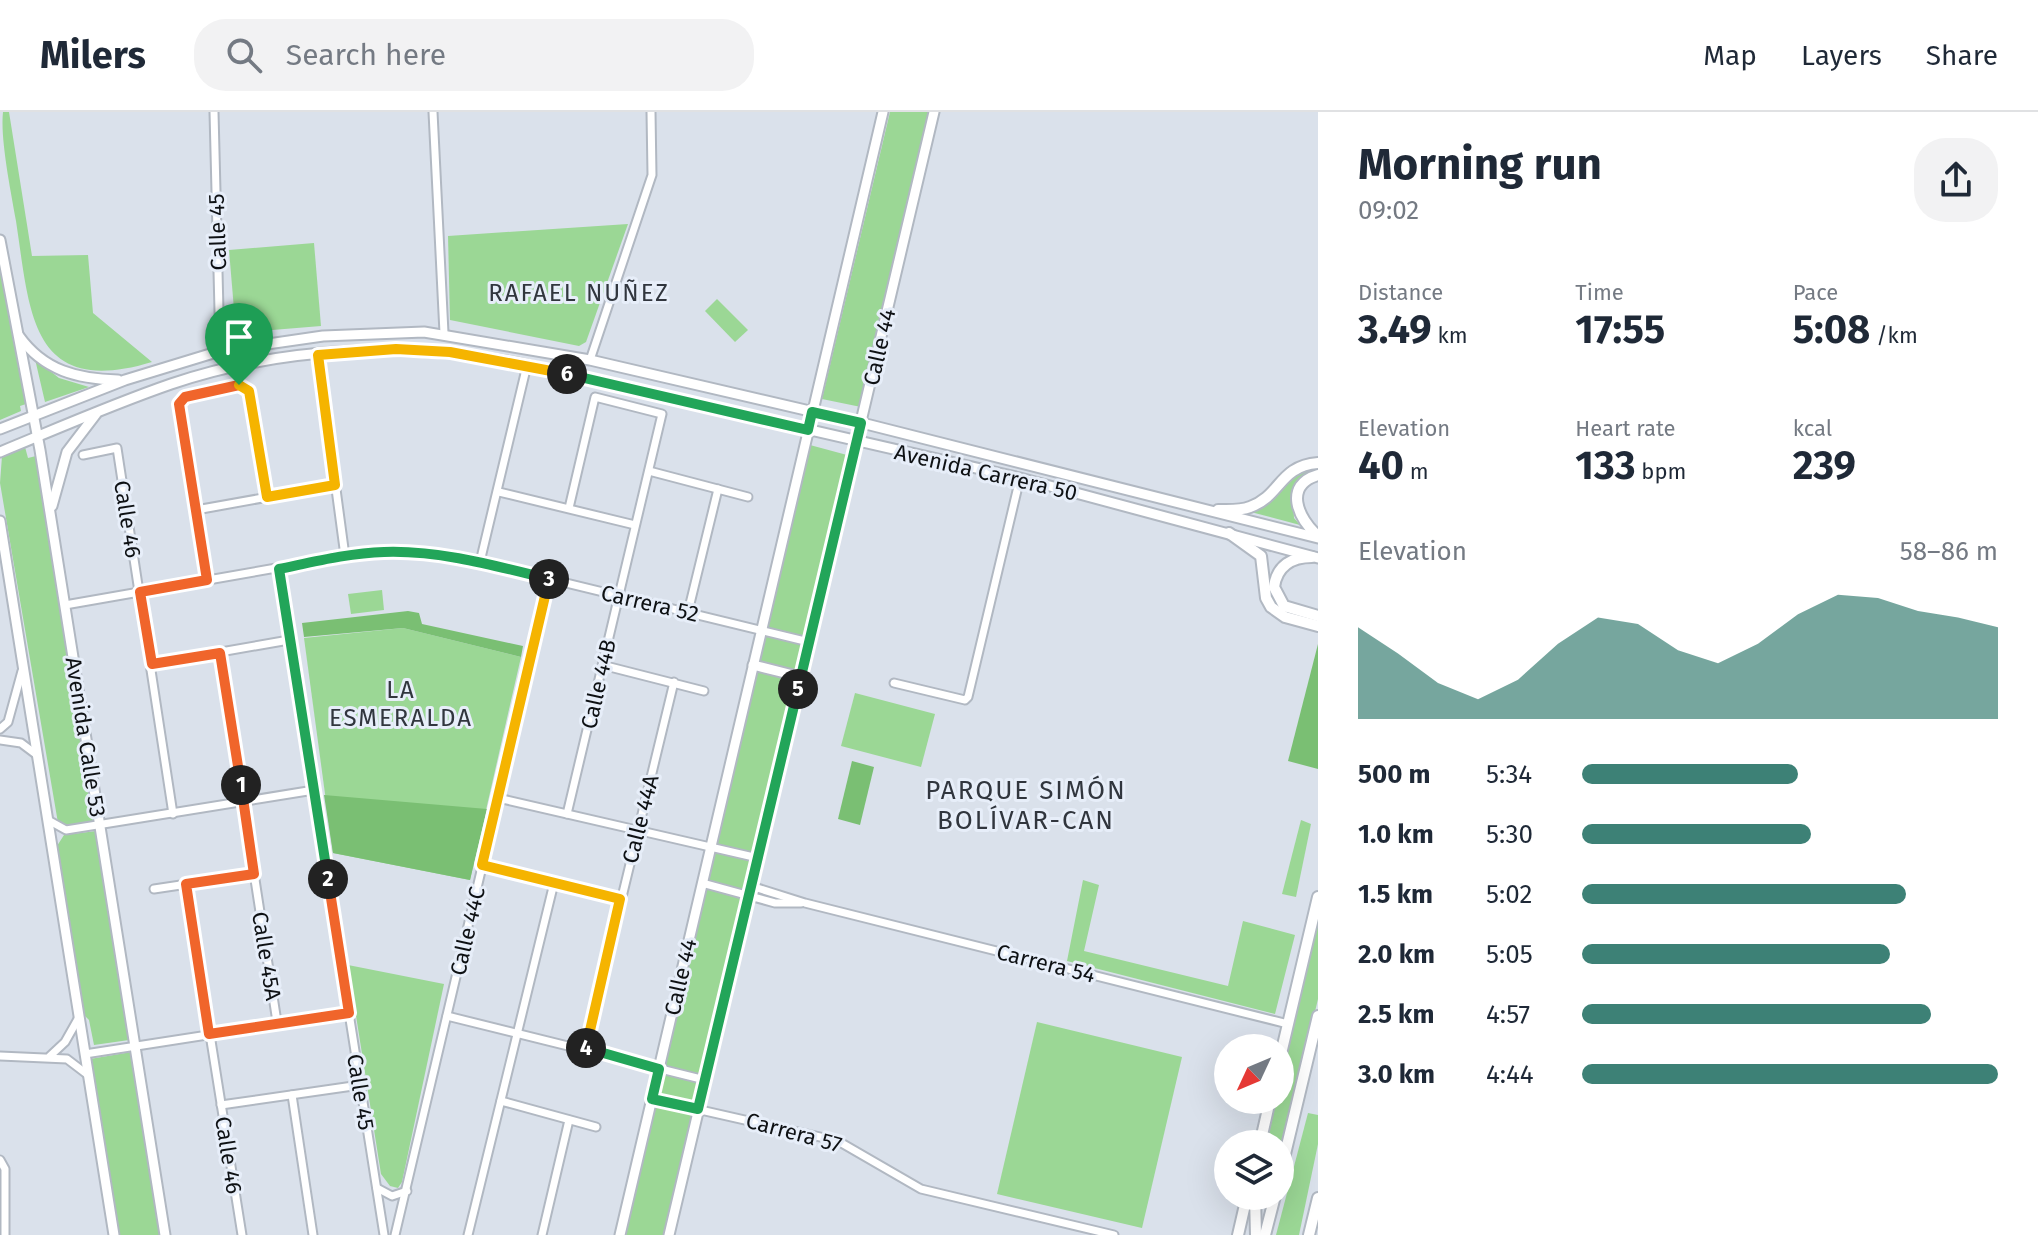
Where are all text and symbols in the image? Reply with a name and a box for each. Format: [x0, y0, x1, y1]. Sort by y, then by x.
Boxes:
search box [194, 19, 754, 91]
text: Milers [40, 32, 146, 78]
icon: search [222, 33, 266, 77]
text: Search here [286, 37, 446, 73]
text: Map [1703, 39, 1757, 72]
text: Layers [1801, 39, 1882, 72]
text: Share [1926, 39, 1998, 72]
text: Morning run [1358, 138, 1602, 191]
button: share [1914, 138, 1998, 222]
street label: Calle 45 [203, 193, 232, 271]
text: 09:02 [1358, 195, 1419, 226]
district label: RAFAEL NUÑEZ [488, 279, 670, 307]
text: Distance [1358, 279, 1443, 306]
text: Time [1575, 279, 1624, 306]
text: Pace [1793, 279, 1838, 306]
pin [205, 303, 273, 385]
street label: Calle 44 [858, 306, 901, 388]
text: 3.49 [1358, 306, 1432, 354]
text: 17:55 [1575, 306, 1665, 354]
text: 5:08 [1793, 306, 1870, 354]
icon: arrive [217, 315, 261, 359]
text: km [1432, 322, 1468, 349]
text: /km [1870, 322, 1918, 349]
pin: 6 [547, 354, 587, 394]
text: 6 [561, 360, 573, 387]
text: Elevation [1358, 415, 1450, 442]
text: Heart rate [1575, 415, 1676, 442]
text: kcal [1793, 415, 1832, 442]
street label: Avenida Carrera 50 [892, 438, 1080, 507]
text: 40 [1358, 442, 1404, 490]
text: 133 [1575, 442, 1636, 490]
text: 239 [1793, 442, 1856, 490]
text: m [1404, 458, 1429, 485]
text: bpm [1636, 458, 1686, 485]
street label: Calle 46 [108, 479, 147, 560]
text: Elevation [1358, 536, 1467, 567]
text: 58–86 m [1900, 536, 1998, 567]
pin: 3 [529, 559, 569, 599]
text: 3 [543, 565, 555, 592]
street label: Carrera 52 [598, 579, 701, 628]
street label: Calle 44B [575, 637, 622, 732]
street label: Avenida Calle 53 [60, 655, 111, 819]
pin: 5 [778, 669, 818, 709]
text: 5 [792, 675, 804, 702]
district label: LA ESMERALDA [329, 676, 473, 732]
text: 500 m [1358, 759, 1431, 790]
text: 5:34 [1486, 759, 1532, 790]
pin: 1 [221, 765, 261, 805]
text: 1 [236, 771, 246, 798]
street label: Calle 44A [616, 772, 665, 866]
district label: PARQUE SIMÓN BOLÍVAR-CAN [925, 775, 1127, 836]
text: 1.0 km [1358, 819, 1434, 850]
text: 5:30 [1486, 819, 1533, 850]
pin: 2 [308, 859, 348, 899]
text: 2 [322, 865, 334, 892]
text: 1.5 km [1358, 879, 1433, 910]
text: 5:02 [1486, 879, 1532, 910]
street label: Calle 44C [444, 884, 491, 978]
street label: Calle 45A [246, 910, 287, 1003]
street label: Calle 44 [659, 936, 702, 1018]
street label: Carrera 54 [994, 938, 1098, 989]
text: 2.0 km [1358, 939, 1435, 970]
text: 5:05 [1486, 939, 1533, 970]
text: 2.5 km [1358, 999, 1434, 1030]
text: 4:57 [1486, 999, 1530, 1030]
pin: 4 [566, 1028, 606, 1068]
text: 4 [580, 1034, 592, 1061]
north arrow [1214, 1034, 1294, 1114]
map controls [1214, 1034, 1294, 1210]
street label: Calle 45 [341, 1052, 380, 1132]
text: 3.0 km [1358, 1059, 1435, 1090]
text: 4:44 [1486, 1059, 1534, 1090]
street label: Carrera 57 [743, 1107, 845, 1158]
street label: Calle 46 [209, 1115, 248, 1196]
button: layers [1214, 1130, 1294, 1210]

